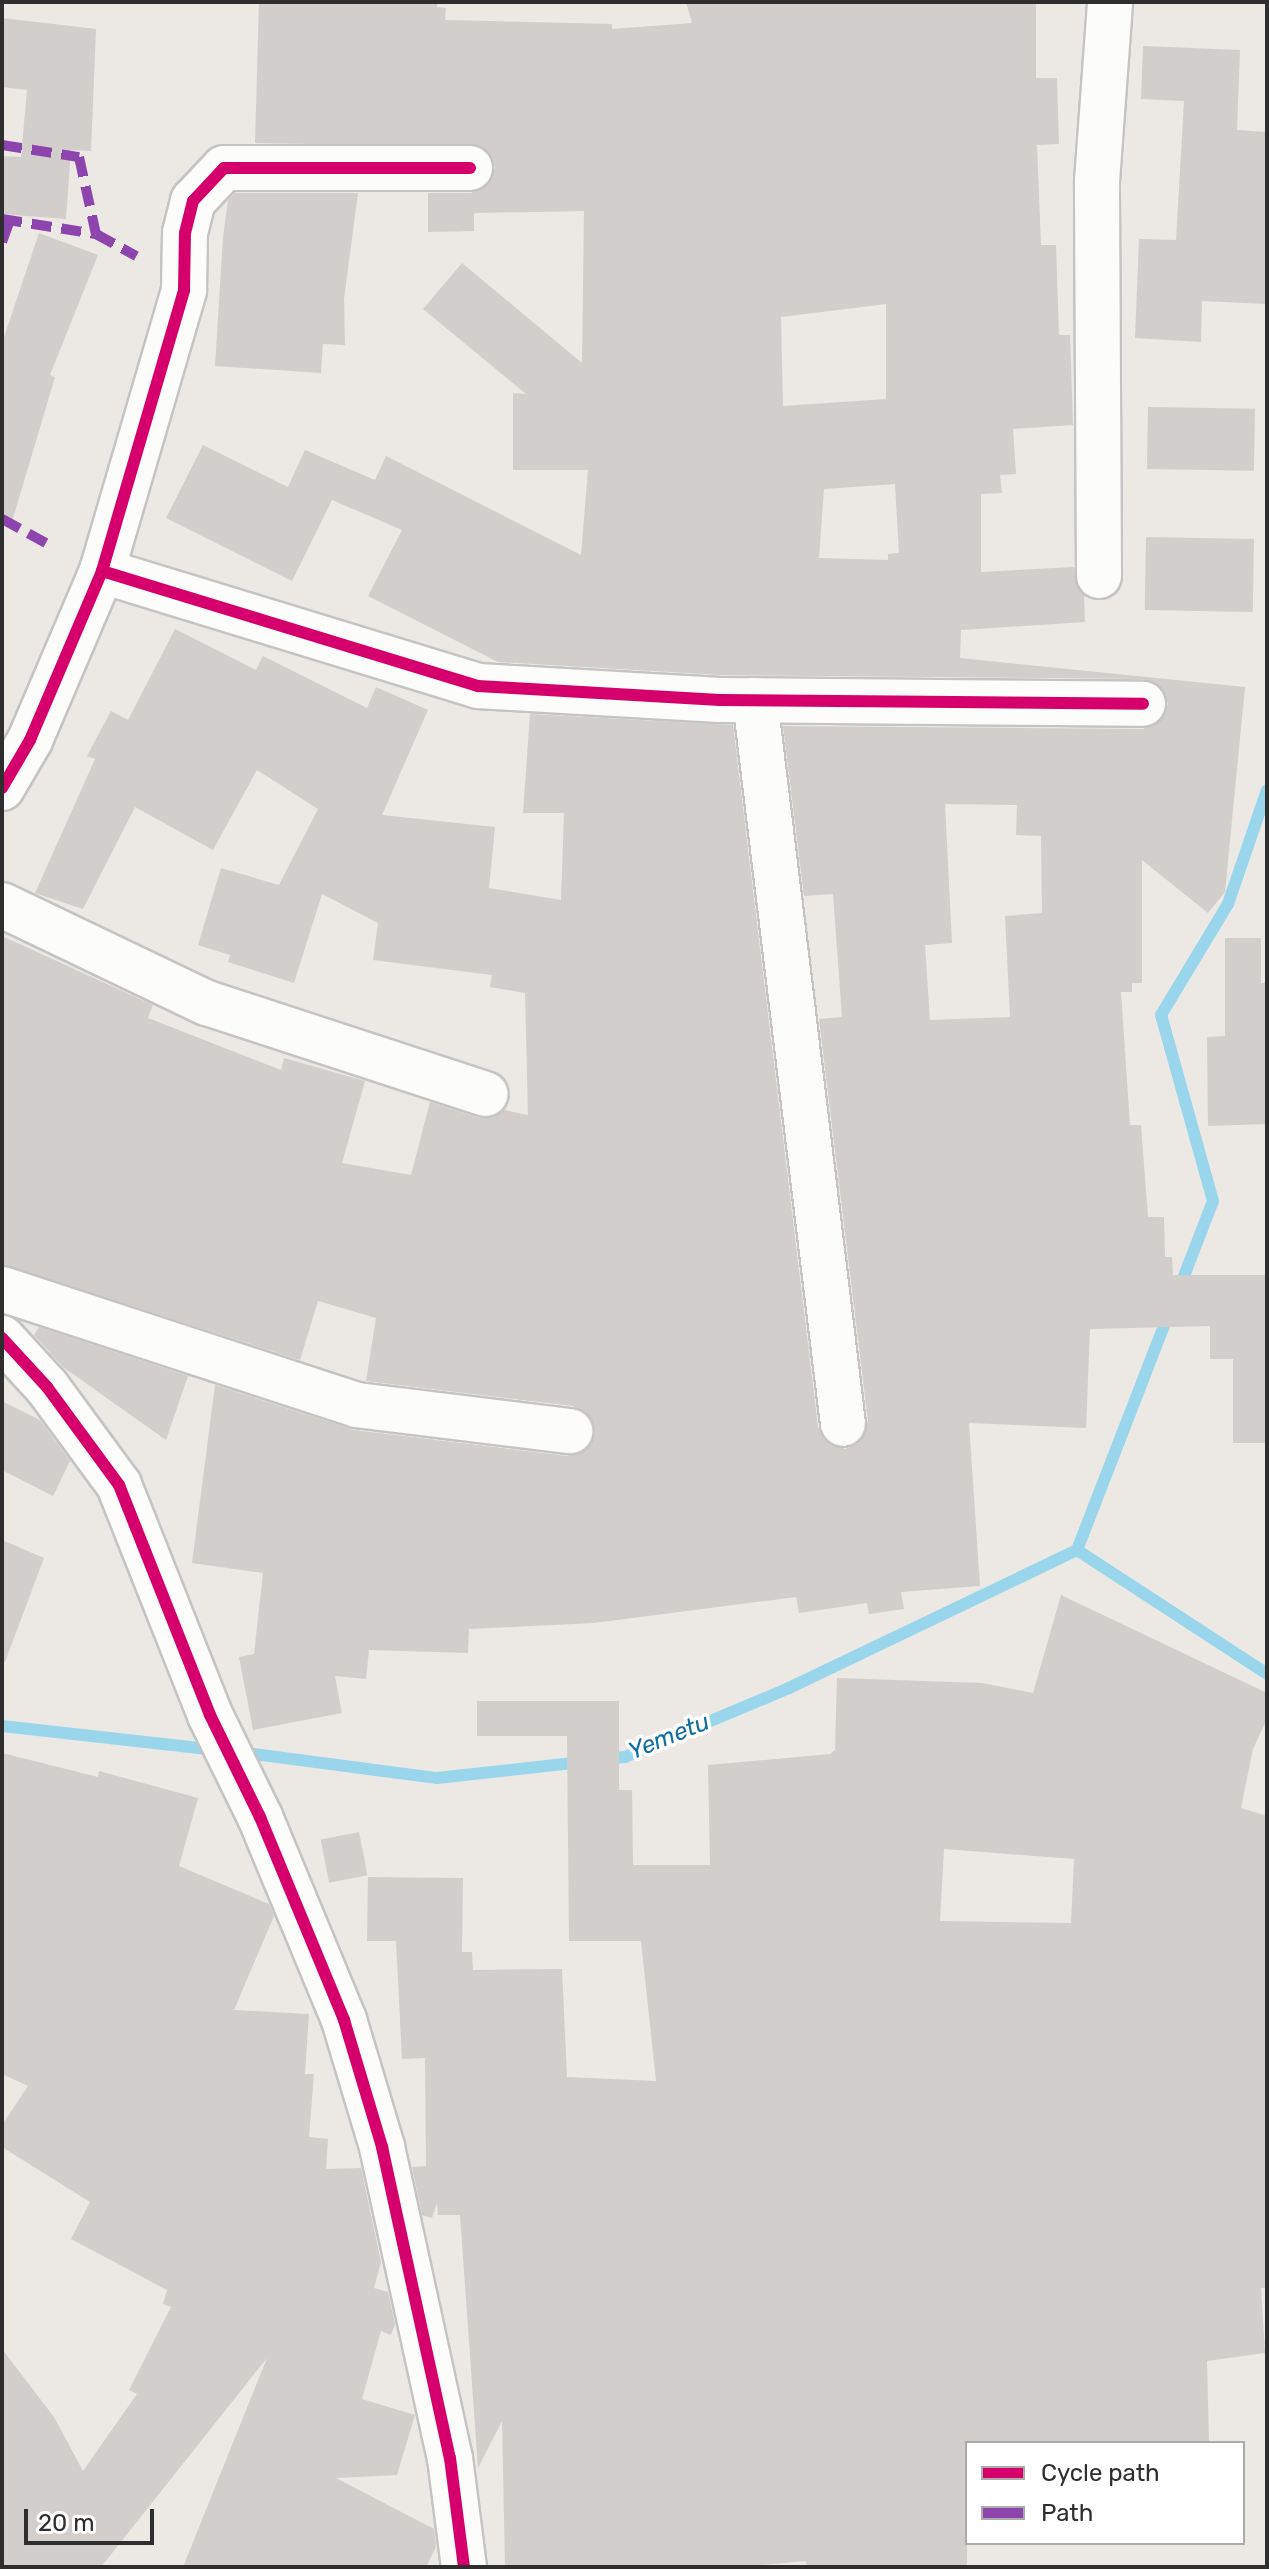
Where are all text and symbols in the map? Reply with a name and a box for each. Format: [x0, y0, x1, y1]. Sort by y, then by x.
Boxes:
water label: Yemetu [624, 1708, 714, 1766]
legend [965, 2441, 1245, 2545]
text: Cycle path [1041, 2459, 1160, 2487]
scale bar [28, 2493, 158, 2543]
text: Path [1041, 2499, 1093, 2527]
text: 20 m [38, 2509, 95, 2537]

